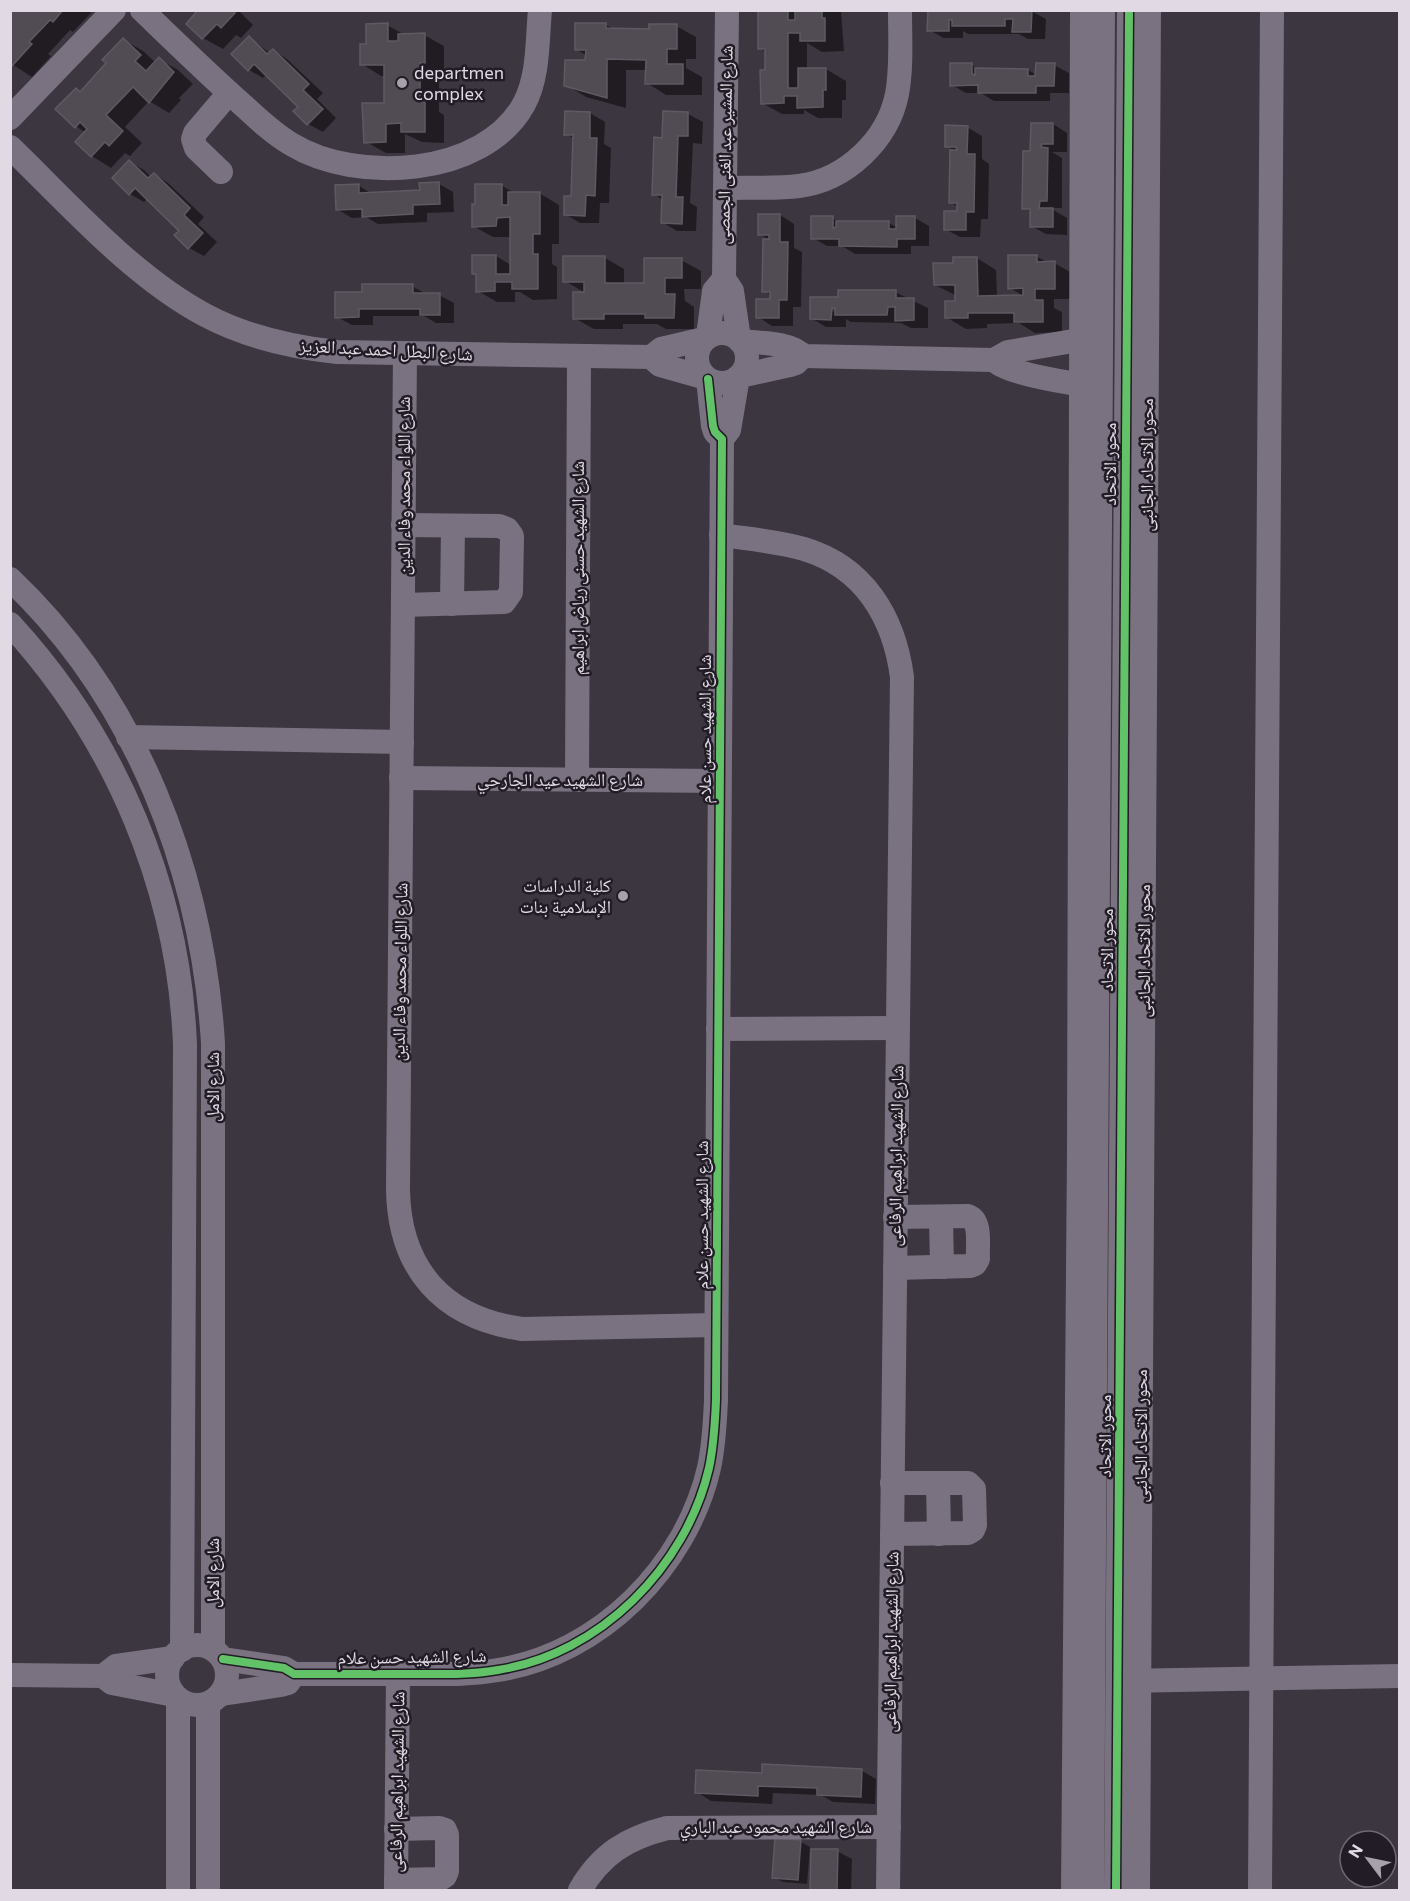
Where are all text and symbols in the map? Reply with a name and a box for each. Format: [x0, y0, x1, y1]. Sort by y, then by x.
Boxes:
street label: شارع المشير عبد الغنى الجمصى [711, 45, 738, 245]
place label: departmen complex [414, 61, 504, 104]
marker: departmen complex [395, 76, 409, 90]
street label: شارع البطل احمد عبد العزيز [297, 333, 474, 366]
street label: شارع اللواء محمد وفاء الدين [392, 397, 415, 576]
street label: محور الاتحاد الجانبى [1135, 398, 1158, 532]
street label: محور الاتحاد [1098, 423, 1120, 505]
street label: شارع الشهيد حسنى رياض ابراهيم [566, 461, 590, 675]
street label: شارع الشهيد حسن علام [693, 654, 717, 804]
street label: شارع الشهيد عيد الجارحي [477, 768, 643, 795]
place label: كلية الدراسات الإسلامية بنات [520, 874, 612, 918]
street label: شارع اللواء محمد وفاء الدين [386, 882, 413, 1062]
street label: محور الاتحاد الجانبى [1132, 884, 1155, 1018]
marker: كلية الدراسات الإسلامية بنات [616, 889, 630, 903]
street label: محور الاتحاد [1095, 909, 1117, 991]
street label: شارع الامل [201, 1052, 224, 1122]
street label: شارع الشهيد ابراهيم الرفاعى [882, 1065, 910, 1247]
street label: شارع الشهيد حسن علام [690, 1140, 714, 1290]
street label: محور الاتحاد الجانبى [1129, 1369, 1152, 1503]
street label: محور الاتحاد [1093, 1395, 1115, 1477]
street label: شارع الامل [201, 1538, 224, 1608]
street label: شارع الشهيد ابراهيم الرفاعى [877, 1551, 905, 1733]
street label: شارع الشهيد حسن علام [337, 1644, 487, 1670]
street label: شارع الشهيد ابراهيم الرفاعى [383, 1691, 411, 1873]
street label: شارع الشهيد محمود عبد الباري [680, 1815, 872, 1842]
north arrow [1338, 1829, 1398, 1889]
text: N [1344, 1841, 1366, 1861]

